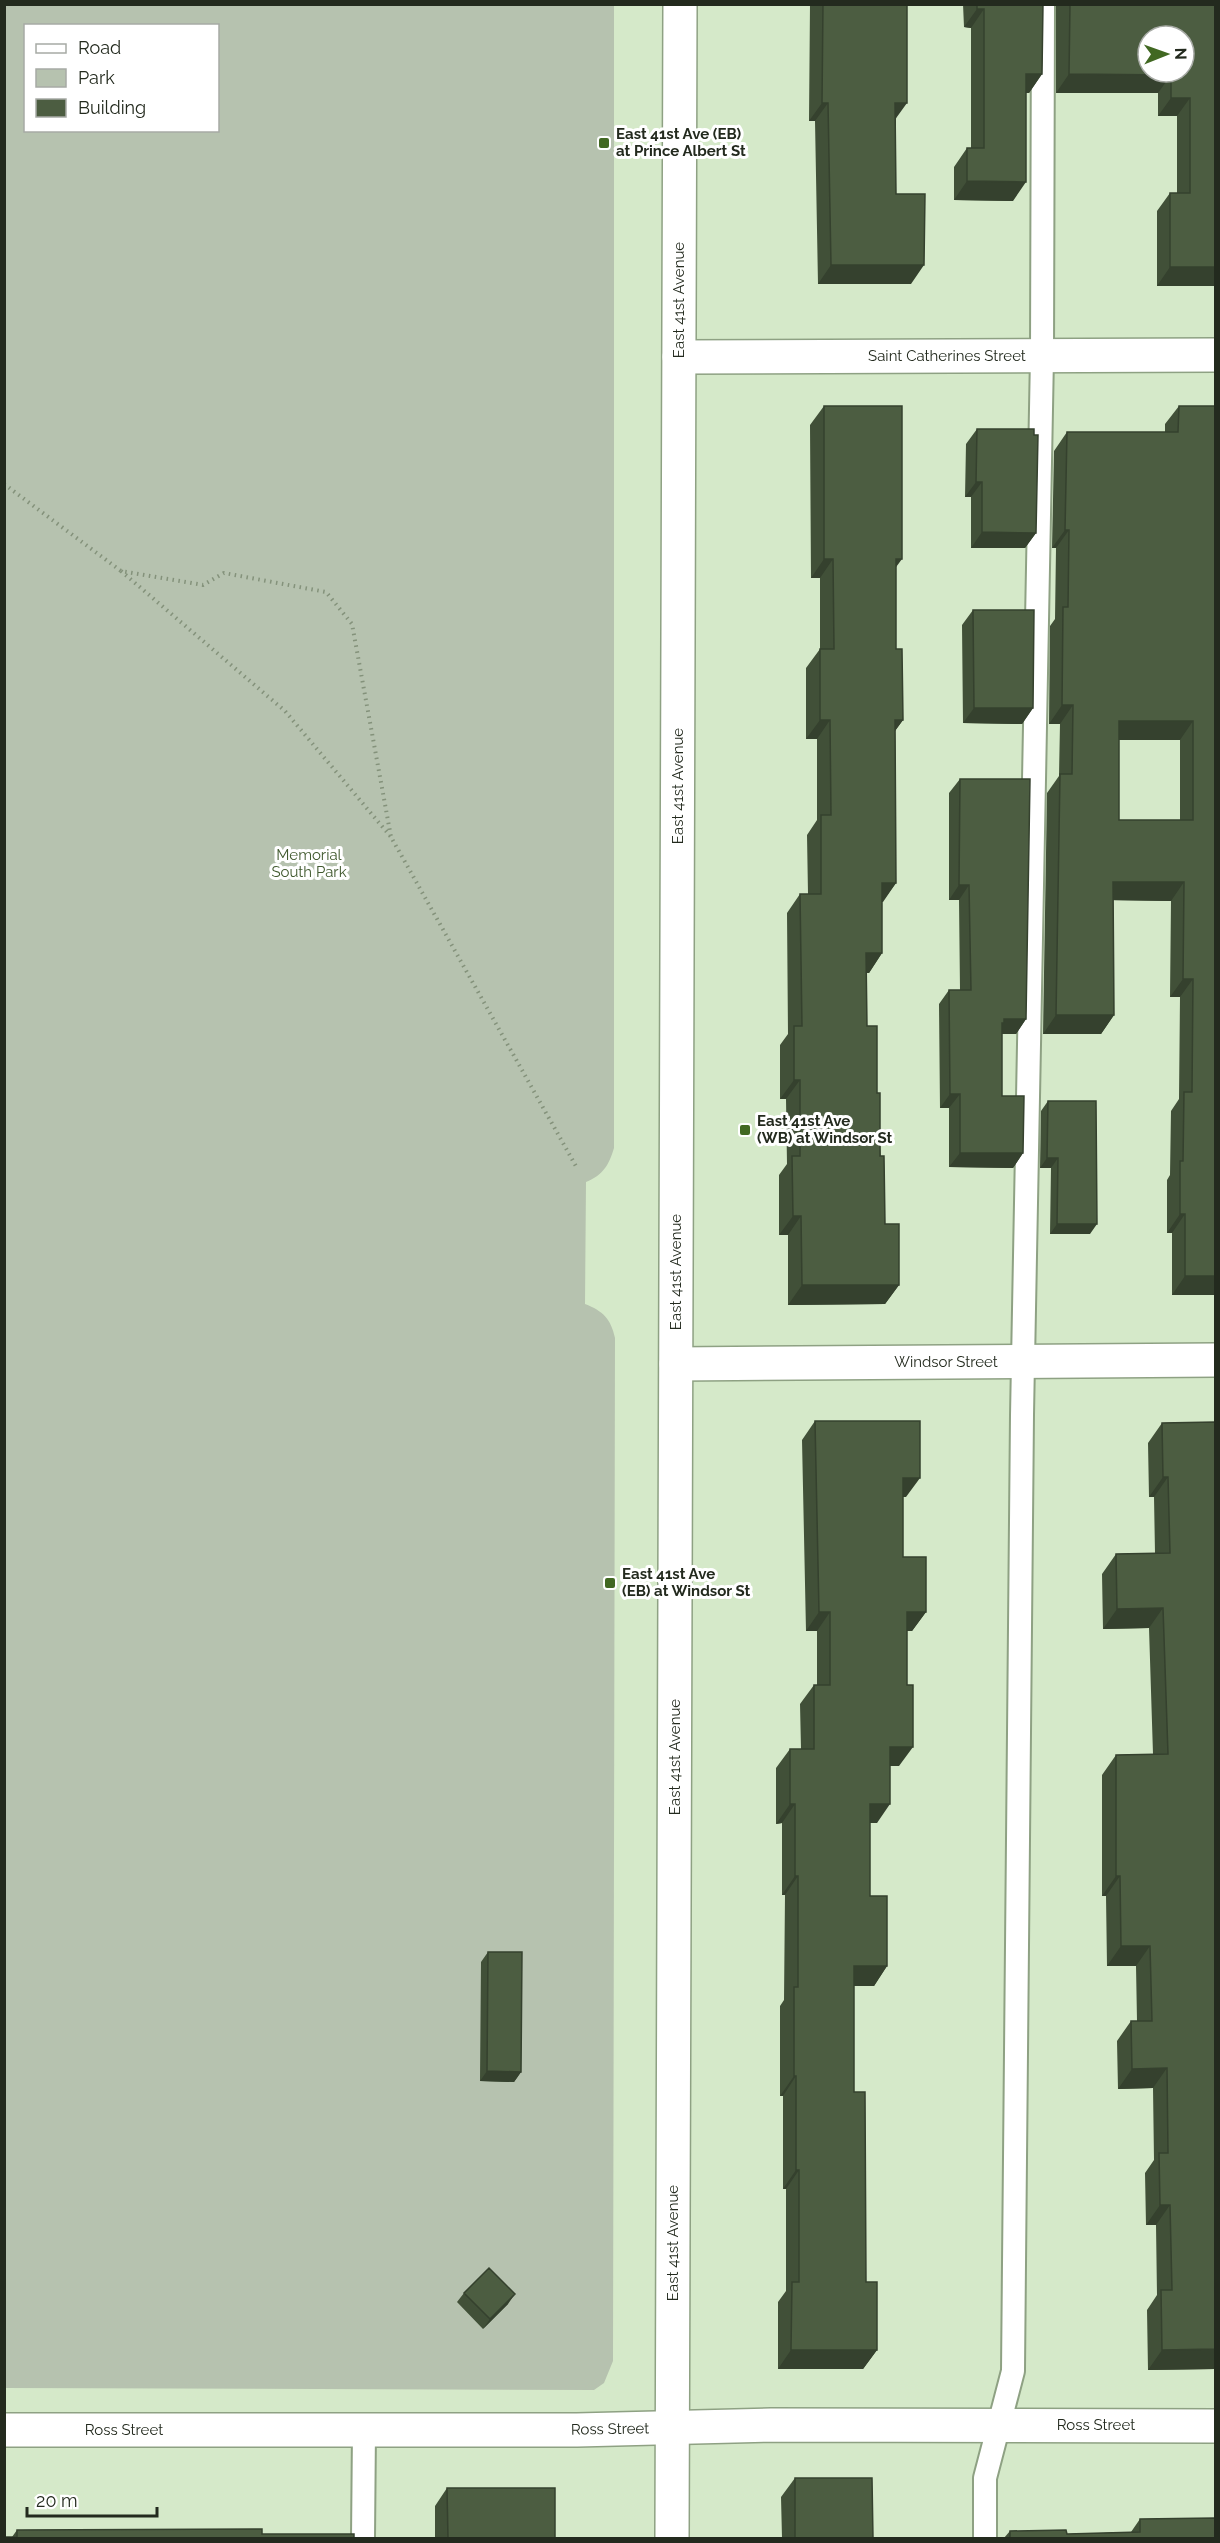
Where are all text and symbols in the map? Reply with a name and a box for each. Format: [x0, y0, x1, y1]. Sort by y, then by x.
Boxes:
legend [24, 24, 219, 132]
north arrow [1136, 24, 1196, 84]
text: Road [78, 37, 121, 58]
text: N [1171, 47, 1190, 60]
text: Park [78, 67, 115, 88]
text: Building [78, 97, 146, 118]
place label: East 41st Ave (EB) at Prince Albert St [616, 125, 746, 160]
marker: East 41st Ave (EB) at Prince Albert St [597, 136, 611, 150]
street label: East 41st Avenue [670, 242, 688, 358]
street label: Saint Catherines Street [868, 347, 1026, 365]
street label: East 41st Avenue [669, 728, 687, 844]
park label: Memorial South Park [271, 846, 347, 881]
place label: East 41st Ave (WB) at Windsor St [757, 1112, 892, 1147]
marker: East 41st Ave (WB) at Windsor St [738, 1123, 752, 1137]
street label: East 41st Avenue [667, 1214, 685, 1330]
street label: Windsor Street [894, 1353, 998, 1371]
place label: East 41st Ave (EB) at Windsor St [622, 1565, 750, 1600]
marker: East 41st Ave (EB) at Windsor St [603, 1576, 617, 1590]
street label: East 41st Avenue [666, 1699, 684, 1815]
street label: East 41st Avenue [664, 2185, 682, 2301]
street label: Ross Street [1057, 2416, 1135, 2434]
street label: Ross Street [571, 2419, 649, 2439]
street label: Ross Street [85, 2421, 163, 2439]
scale bar [27, 2480, 158, 2518]
text: 20 m [36, 2490, 78, 2511]

